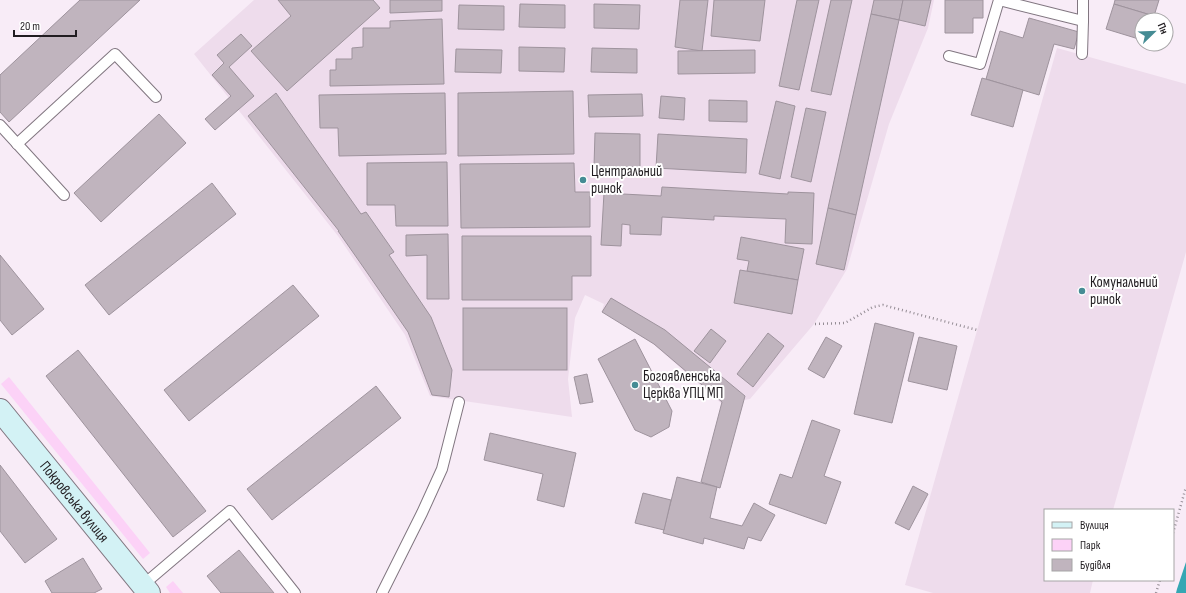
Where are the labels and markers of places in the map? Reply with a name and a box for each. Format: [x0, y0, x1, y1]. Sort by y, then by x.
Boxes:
place label: Центральний ринок [591, 162, 662, 198]
marker: Центральний ринок [578, 175, 588, 185]
place label: Комунальний ринок [1090, 273, 1158, 309]
marker: Комунальний ринок [1077, 286, 1087, 296]
place label: Богоявленська Церква УПЦ МП [643, 367, 723, 403]
marker: Богоявленська Церква УПЦ МП [630, 380, 640, 390]

